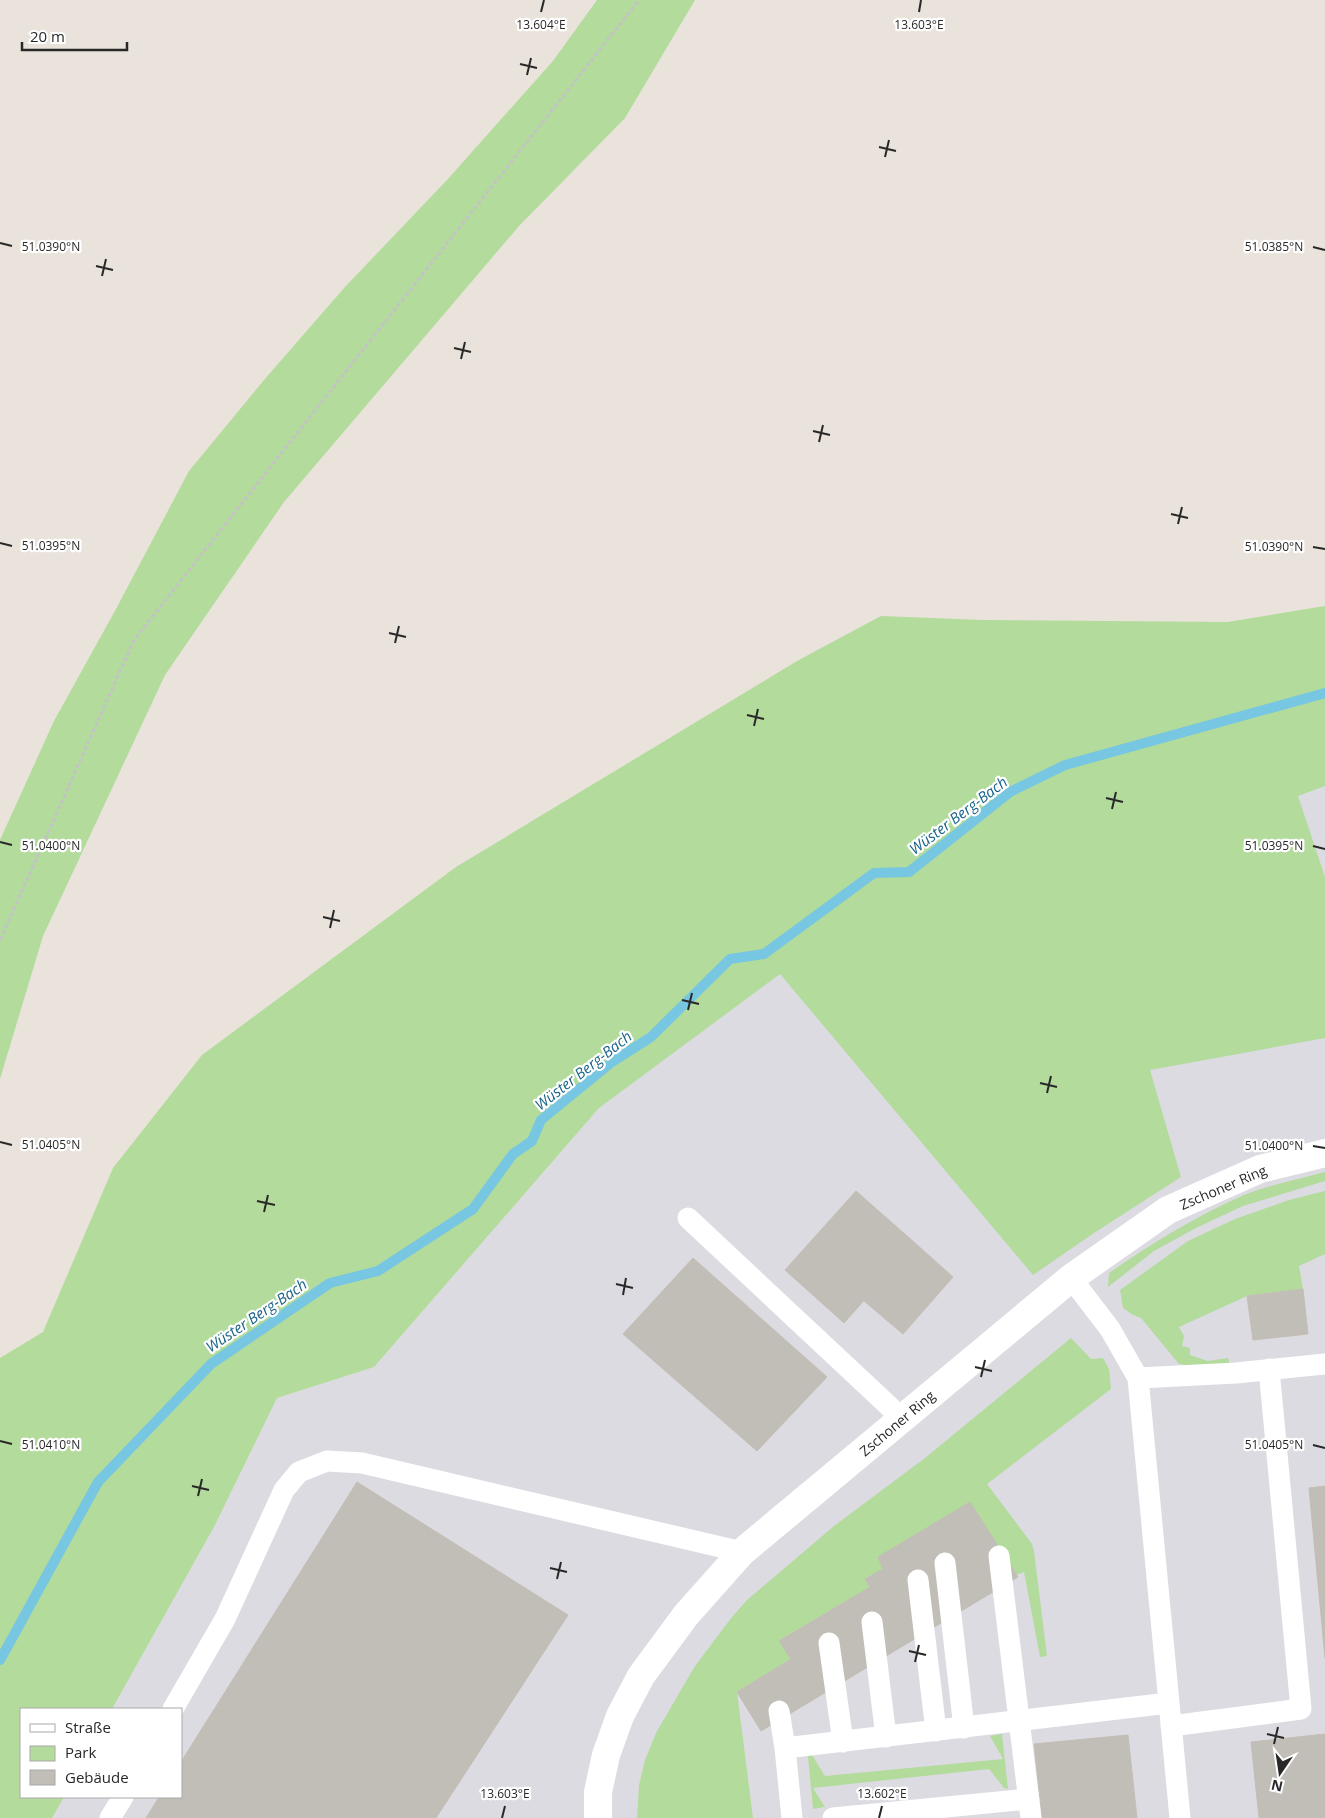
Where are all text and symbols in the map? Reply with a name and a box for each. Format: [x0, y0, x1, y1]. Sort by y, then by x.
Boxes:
text: 13.604°E [516, 16, 566, 33]
text: 13.603°E [894, 16, 944, 33]
scale bar [22, 20, 128, 52]
text: 20 m [30, 26, 65, 46]
text: 51.0390°N [22, 238, 80, 255]
text: 51.0385°N [1245, 238, 1303, 255]
text: 51.0395°N [22, 537, 80, 554]
text: 51.0390°N [1245, 538, 1303, 555]
water label: Wüster Berg-Bach [905, 772, 1011, 858]
text: 51.0400°N [22, 837, 80, 854]
text: 51.0395°N [1245, 837, 1303, 854]
water label: Wüster Berg-Bach [530, 1026, 636, 1114]
text: 51.0405°N [22, 1136, 80, 1153]
text: 51.0400°N [1245, 1137, 1303, 1154]
street label: Zschoner Ring [1177, 1160, 1270, 1214]
water label: Wüster Berg-Bach [202, 1274, 310, 1356]
street label: Zschoner Ring [855, 1386, 939, 1460]
text: 51.0410°N [22, 1436, 80, 1453]
text: 51.0405°N [1245, 1436, 1303, 1453]
legend [20, 1708, 182, 1798]
text: Straße [65, 1717, 111, 1737]
text: Park [65, 1742, 96, 1762]
north arrow [1255, 1748, 1305, 1798]
text: Gebäude [65, 1767, 129, 1787]
text: N [1269, 1776, 1285, 1797]
text: 13.603°E [480, 1785, 530, 1802]
text: 13.602°E [857, 1785, 907, 1802]

